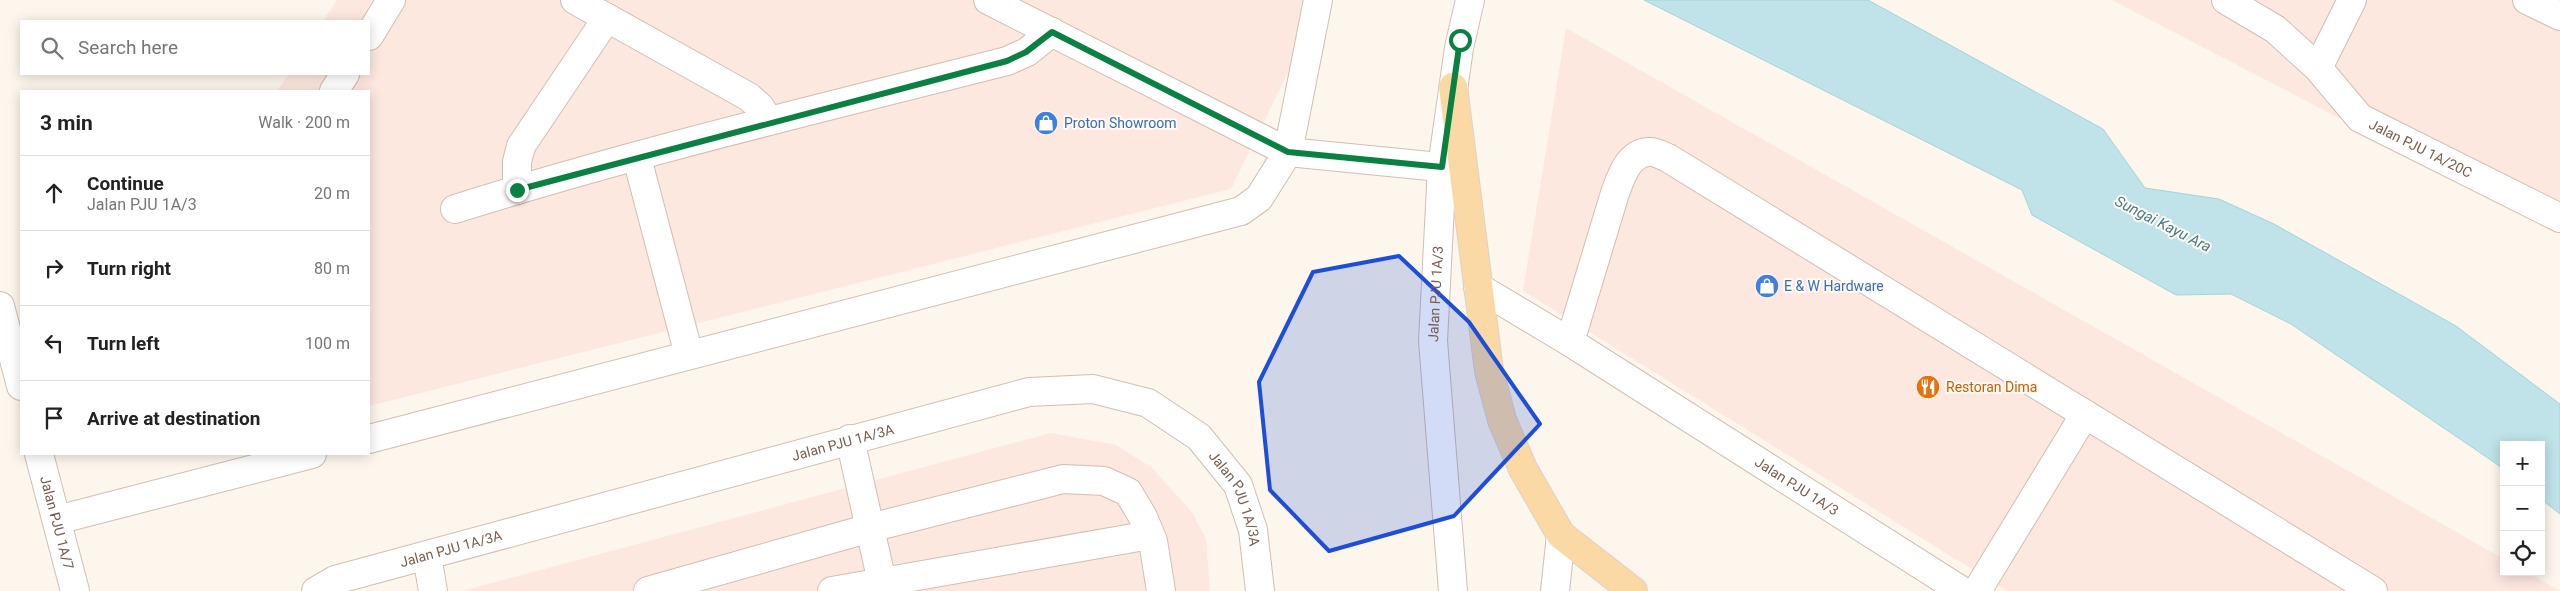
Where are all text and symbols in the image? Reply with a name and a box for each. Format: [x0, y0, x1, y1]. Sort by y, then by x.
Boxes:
search box [20, 20, 370, 75]
route start [1449, 29, 1472, 52]
icon: search [38, 34, 66, 62]
text: Search here [78, 36, 178, 59]
shop icon: Proton Showroom [1033, 110, 1059, 136]
text: 3 min [40, 111, 93, 135]
text: Walk · 200 m [258, 113, 350, 132]
place label: Proton Showroom [1064, 115, 1176, 131]
street label: Jalan PJU 1A/20C [2366, 116, 2475, 181]
text: Continue [87, 172, 164, 195]
icon: ahead [40, 179, 68, 207]
route end [506, 179, 529, 202]
text: 20 m [314, 184, 350, 203]
water label: Sungai Kayu Ara [2112, 192, 2214, 256]
text: Jalan PJU 1A/3 [87, 195, 197, 214]
street label: Jalan PJU 1A/3 [1425, 245, 1446, 342]
icon: right [40, 254, 68, 282]
text: Turn right [87, 257, 171, 280]
text: 80 m [314, 259, 350, 278]
shop icon: E & W Hardware [1754, 273, 1780, 299]
place label: E & W Hardware [1784, 278, 1884, 294]
icon: left [40, 329, 68, 357]
text: Turn left [87, 332, 160, 355]
text: 100 m [305, 334, 350, 353]
restaurant icon: Restoran Dima [1915, 374, 1941, 400]
place label: Restoran Dima [1946, 379, 2037, 395]
icon: arrive [40, 404, 68, 432]
text: Arrive at destination [87, 407, 260, 430]
street label: Jalan PJU 1A/3A [790, 421, 896, 464]
map controls [2500, 441, 2545, 576]
button: + [2500, 441, 2545, 486]
street label: Jalan PJU 1A/3A [1206, 448, 1263, 547]
street label: Jalan PJU 1A/3 [1752, 454, 1842, 519]
street label: Jalan PJU 1A/7 [37, 474, 77, 571]
button: − [2500, 486, 2545, 531]
street label: Jalan PJU 1A/3A [398, 527, 504, 570]
button: locate [2500, 531, 2545, 576]

